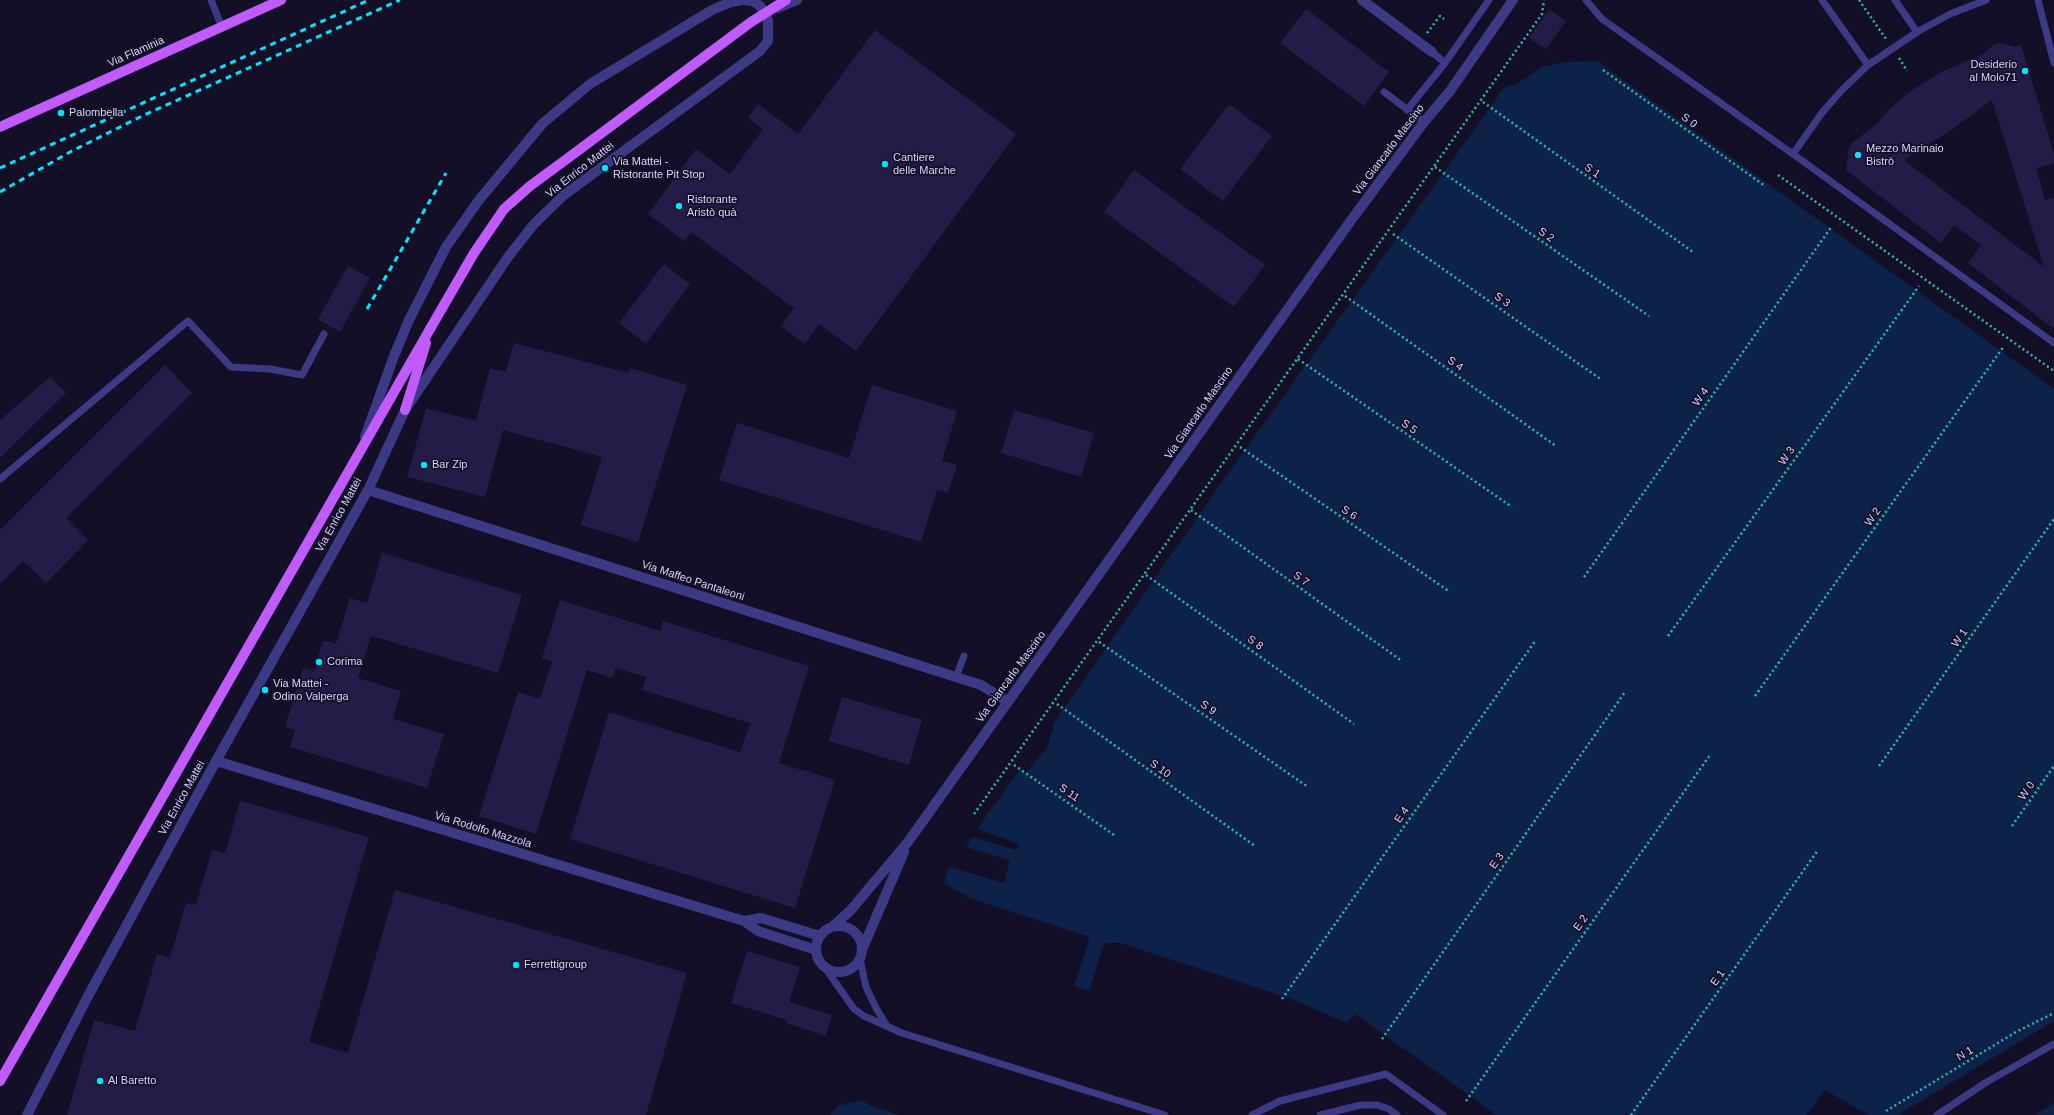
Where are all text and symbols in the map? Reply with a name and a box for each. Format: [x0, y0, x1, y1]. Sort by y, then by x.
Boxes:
street label: Via Flaminia [106, 34, 166, 70]
place label: Desiderio al Molo71 [1969, 58, 2017, 84]
marker: Desiderio al Molo71 [2020, 66, 2030, 76]
street label: Via Giancarlo Mascino [1351, 102, 1427, 198]
place label: Palombella [69, 106, 123, 120]
marker: Palombella [56, 108, 66, 118]
street label: S 0 [1678, 111, 1700, 131]
street label: Via Enrico Mattei [543, 139, 617, 201]
place label: Mezzo Marinaio Bistrò [1866, 142, 1944, 168]
marker: Mezzo Marinaio Bistrò [1853, 150, 1863, 160]
place label: Cantiere delle Marche [893, 151, 956, 177]
place label: Via Mattei - Ristorante Pit Stop [613, 155, 705, 181]
marker: Cantiere delle Marche [880, 159, 890, 169]
street label: S 1 [1581, 161, 1603, 181]
marker: Via Mattei - Ristorante Pit Stop [600, 163, 610, 173]
place label: Ristorante Aristò quà [687, 193, 737, 219]
marker: Ristorante Aristò quà [674, 201, 684, 211]
street label: S 2 [1535, 225, 1557, 245]
street label: S 3 [1491, 290, 1513, 310]
street label: S 4 [1444, 354, 1466, 374]
street label: Via Giancarlo Mascino [1162, 364, 1236, 462]
street label: W 4 [1690, 385, 1712, 409]
street label: S 5 [1398, 417, 1420, 437]
street label: W 3 [1776, 444, 1798, 468]
place label: Bar Zip [432, 458, 467, 472]
marker: Bar Zip [419, 460, 429, 470]
street label: Via Enrico Mattei [313, 476, 365, 554]
street label: S 6 [1338, 503, 1360, 523]
street label: W 2 [1862, 505, 1884, 529]
street label: Via Maffeo Pantaleoni [640, 558, 746, 604]
street label: S 7 [1290, 569, 1312, 589]
street label: W 1 [1949, 626, 1971, 650]
street label: Via Giancarlo Mascino [973, 629, 1049, 725]
street label: S 8 [1244, 633, 1266, 653]
place label: Corima [327, 655, 362, 669]
marker: Corima [314, 657, 324, 667]
place label: Via Mattei - Odino Valperga [273, 677, 349, 703]
marker: Via Mattei - Odino Valperga [260, 685, 270, 695]
street label: S 9 [1197, 698, 1219, 718]
street label: S 10 [1147, 757, 1173, 781]
street label: Via Enrico Mattei [156, 759, 208, 837]
street label: W 0 [2016, 779, 2038, 803]
street label: S 11 [1056, 781, 1082, 805]
street label: E 4 [1392, 804, 1412, 826]
street label: Via Rodolfo Mazzola [433, 809, 533, 851]
street label: E 3 [1487, 850, 1507, 872]
street label: E 2 [1571, 912, 1591, 934]
place label: Ferrettigroup [524, 958, 587, 972]
marker: Ferrettigroup [511, 960, 521, 970]
street label: E 1 [1708, 967, 1728, 989]
street label: N 1 [1954, 1044, 1976, 1064]
place label: Al Baretto [108, 1074, 156, 1088]
marker: Al Baretto [95, 1076, 105, 1086]

